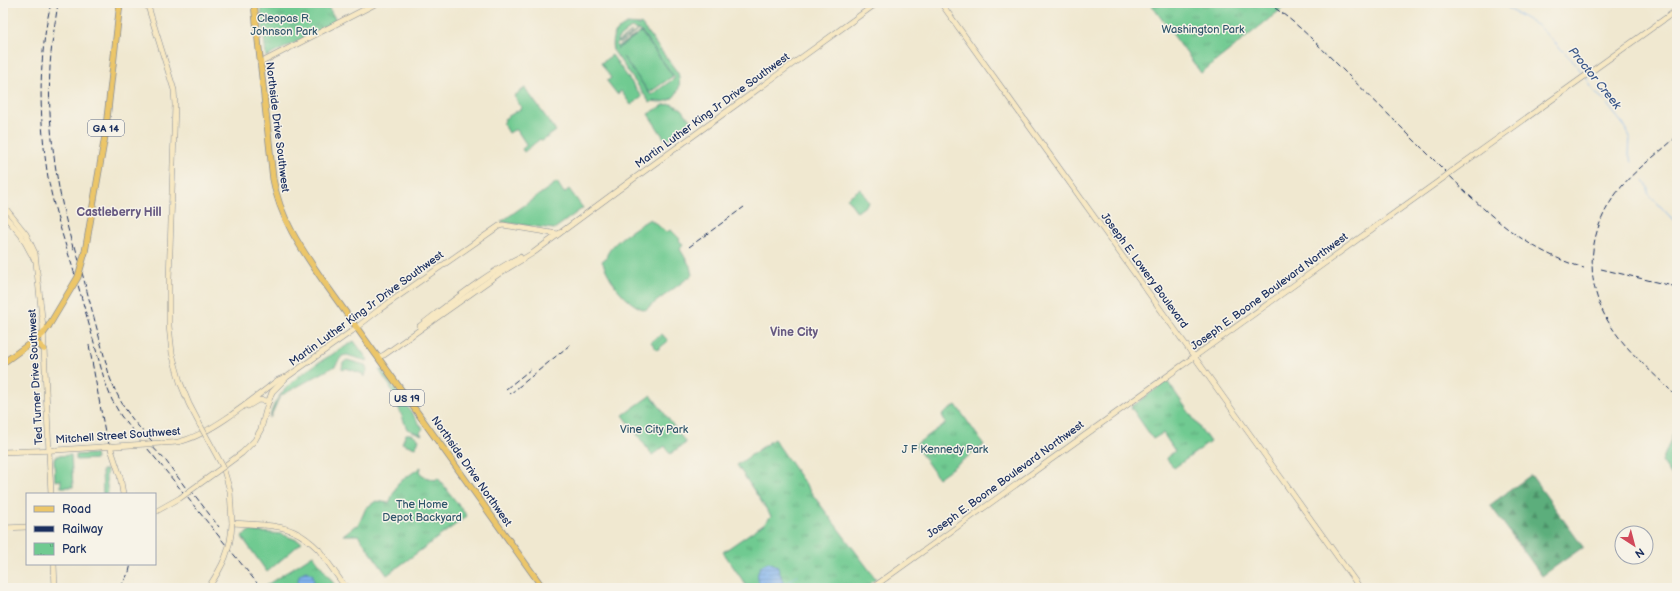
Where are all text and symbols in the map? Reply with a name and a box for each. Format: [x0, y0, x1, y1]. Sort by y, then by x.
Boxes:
park label: Cleopas R. Johnson Park [251, 12, 318, 38]
park label: Washington Park [1162, 23, 1245, 36]
water label: Proctor Creek [1565, 44, 1625, 113]
street label: Martin Luther King Jr Drive Southwest [633, 50, 792, 171]
street label: Northside Drive Southwest [263, 61, 292, 194]
road number: GA 14 [88, 120, 124, 136]
district label: Castleberry Hill [76, 205, 162, 220]
street label: Joseph E. Lowery Boulevard [1098, 210, 1191, 330]
street label: Joseph E. Boone Boulevard Northwest [1188, 230, 1351, 353]
street label: Martin Luther King Jr Drive Southwest [287, 248, 446, 369]
street label: Ted Turner Drive Southwest [25, 308, 46, 445]
district label: Vine City [770, 325, 818, 340]
road number: US 19 [390, 390, 424, 406]
street label: Northside Drive Northwest [429, 414, 515, 529]
street label: Joseph E. Boone Boulevard Northwest [924, 418, 1087, 541]
park label: Vine City Park [620, 423, 689, 436]
street label: Mitchell Street Southwest [55, 425, 182, 446]
park label: J F Kennedy Park [902, 443, 989, 456]
legend [26, 493, 156, 565]
park label: The Home Depot Backyard [382, 498, 462, 524]
text: Road [62, 502, 91, 517]
text: Railway [62, 522, 104, 537]
north arrow [1614, 525, 1654, 565]
text: Park [62, 542, 86, 557]
text: N [1632, 545, 1647, 560]

